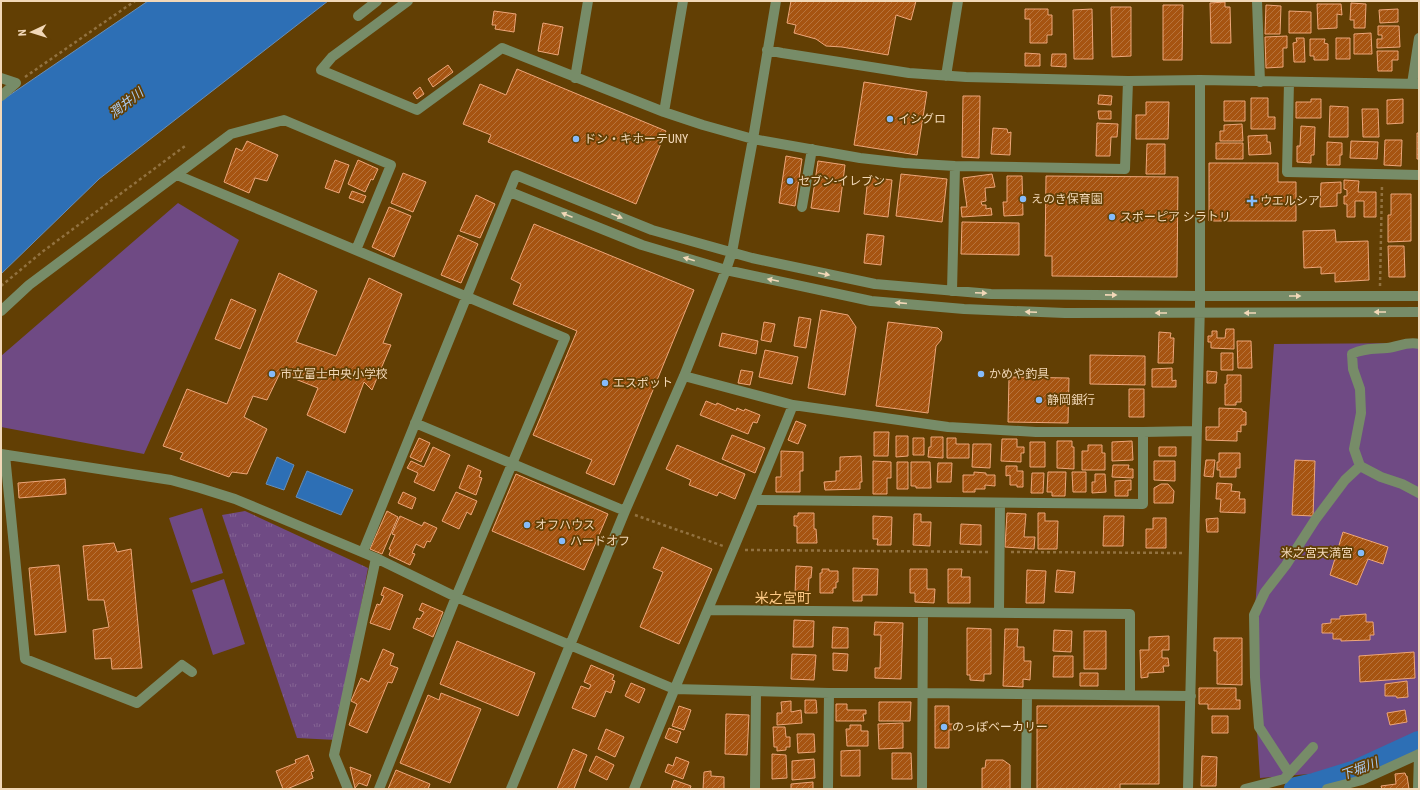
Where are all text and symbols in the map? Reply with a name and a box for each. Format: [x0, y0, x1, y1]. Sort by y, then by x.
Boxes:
north arrow [12, 12, 52, 52]
text: N [16, 29, 29, 36]
water label: 潤井川 [106, 84, 148, 121]
place label: イシグロ [898, 112, 946, 126]
marker: イシグロ [885, 114, 895, 124]
place label: ドン・キホーテUNY [584, 132, 689, 146]
marker: ドン・キホーテUNY [571, 134, 581, 144]
place label: セブン-イレブン [798, 174, 885, 188]
marker: セブン-イレブン [785, 176, 795, 186]
place label: えのき保育園 [1031, 192, 1103, 206]
marker: えのき保育園 [1018, 194, 1028, 204]
place label: ウエルシア [1260, 194, 1320, 208]
marker: ウエルシア [1247, 196, 1257, 206]
place label: スポーピア シラトリ [1120, 210, 1231, 224]
one-way arrow [560, 211, 572, 217]
marker: スポーピア シラトリ [1107, 212, 1117, 222]
one-way arrow [612, 214, 624, 220]
one-way arrow [683, 256, 695, 262]
one-way arrow [818, 271, 830, 277]
one-way arrow [767, 277, 779, 283]
one-way arrow [975, 290, 988, 296]
one-way arrow [1105, 292, 1118, 298]
one-way arrow [1289, 293, 1302, 299]
one-way arrow [895, 300, 907, 307]
one-way arrow [1025, 308, 1037, 315]
one-way arrow [1373, 309, 1386, 315]
one-way arrow [1154, 310, 1167, 316]
one-way arrow [1243, 310, 1256, 316]
place label: 市立富士中央小学校 [280, 367, 388, 381]
place label: かめや釣具 [989, 367, 1049, 381]
marker: 市立富士中央小学校 [267, 369, 277, 379]
marker: かめや釣具 [976, 369, 986, 379]
place label: エスポット [613, 376, 673, 390]
marker: エスポット [600, 378, 610, 388]
place label: 静岡銀行 [1047, 393, 1095, 407]
marker: 静岡銀行 [1034, 395, 1044, 405]
place label: オフハウス [535, 518, 595, 532]
marker: オフハウス [522, 520, 532, 530]
place label: ハードオフ [570, 534, 630, 548]
marker: ハードオフ [557, 536, 567, 546]
place label: 米之宮天満宮 [1281, 546, 1353, 560]
marker: 米之宮天満宮 [1356, 548, 1366, 558]
district label: 米之宮町 [755, 590, 811, 606]
place label: のっぽベーカリー [952, 720, 1048, 734]
marker: のっぽベーカリー [939, 722, 949, 732]
water label: 下堀川 [1338, 754, 1382, 783]

